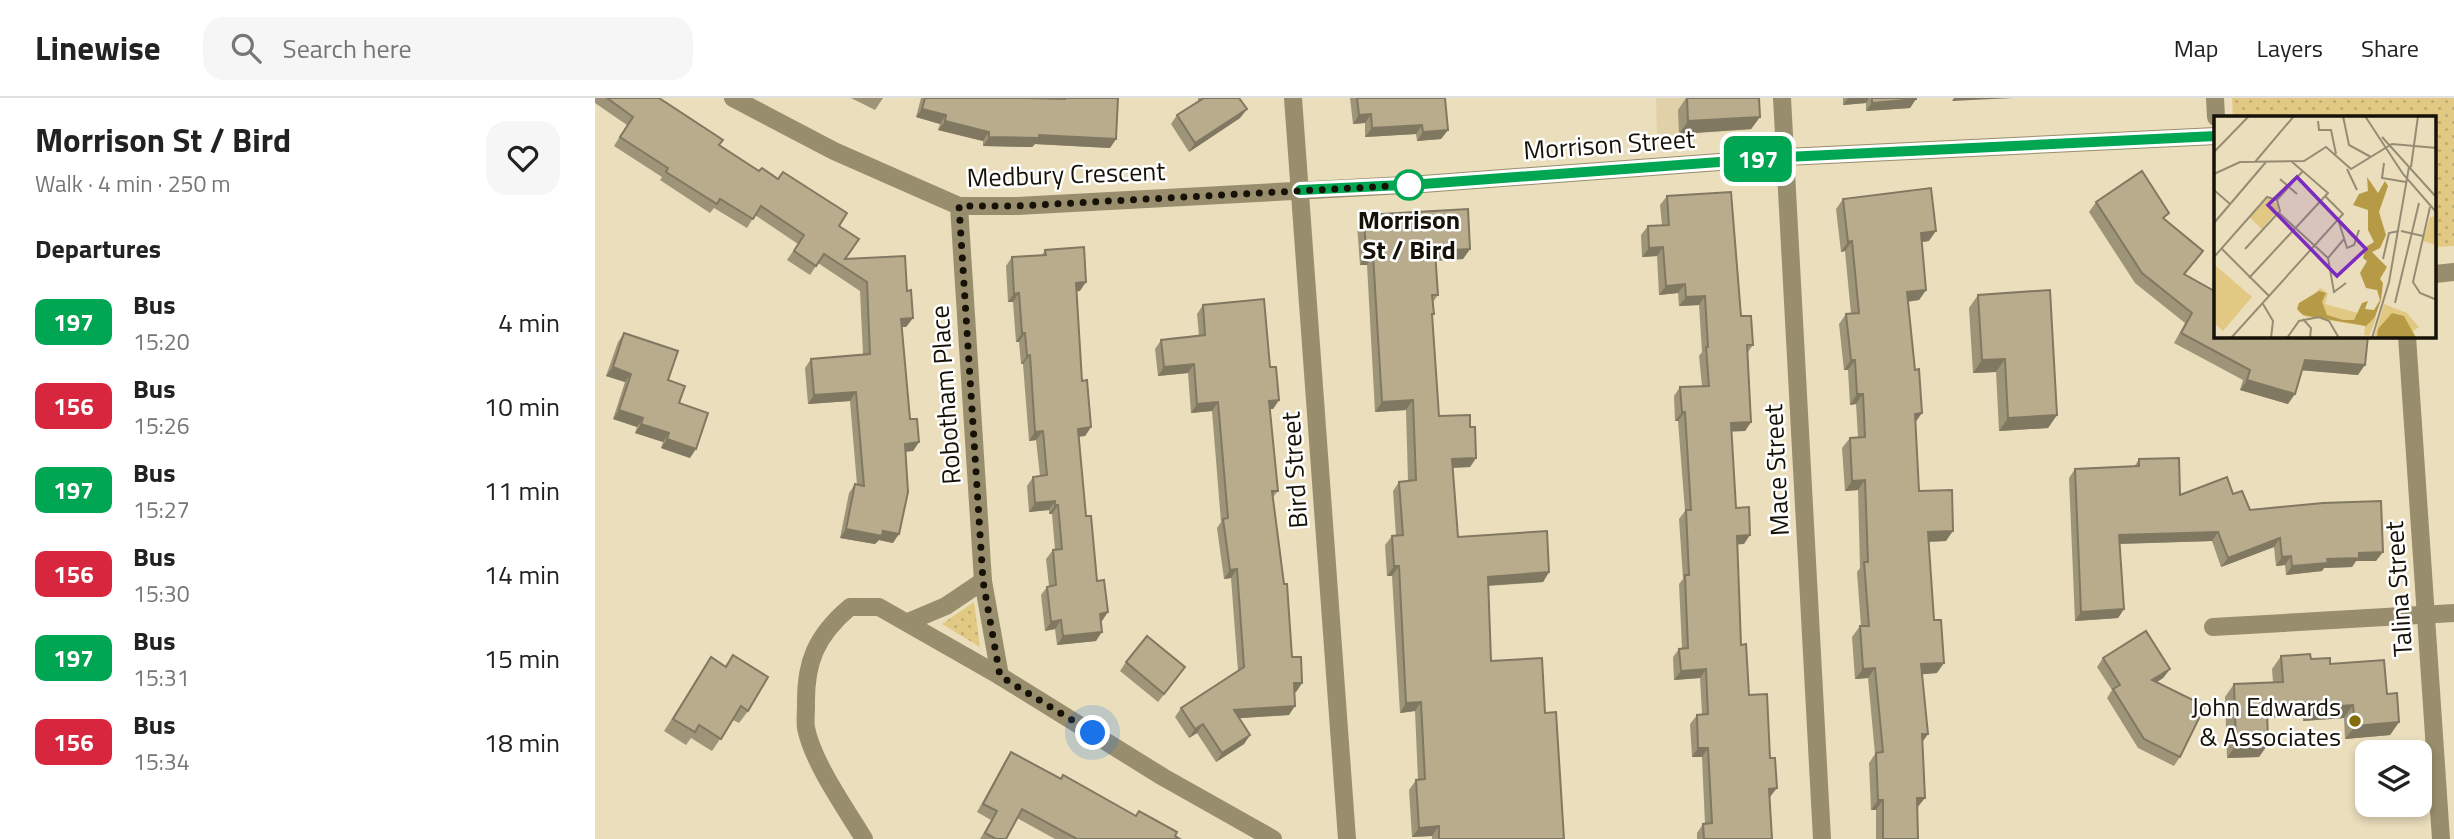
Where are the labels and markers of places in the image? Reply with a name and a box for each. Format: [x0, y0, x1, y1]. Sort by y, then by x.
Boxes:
marker: Morrison St / Bird [1394, 170, 1424, 200]
place label: Morrison St / Bird [1358, 200, 1460, 269]
place label: John Edwards & Associates [2191, 687, 2341, 756]
marker: John Edwards & Associates [2347, 713, 2363, 729]

